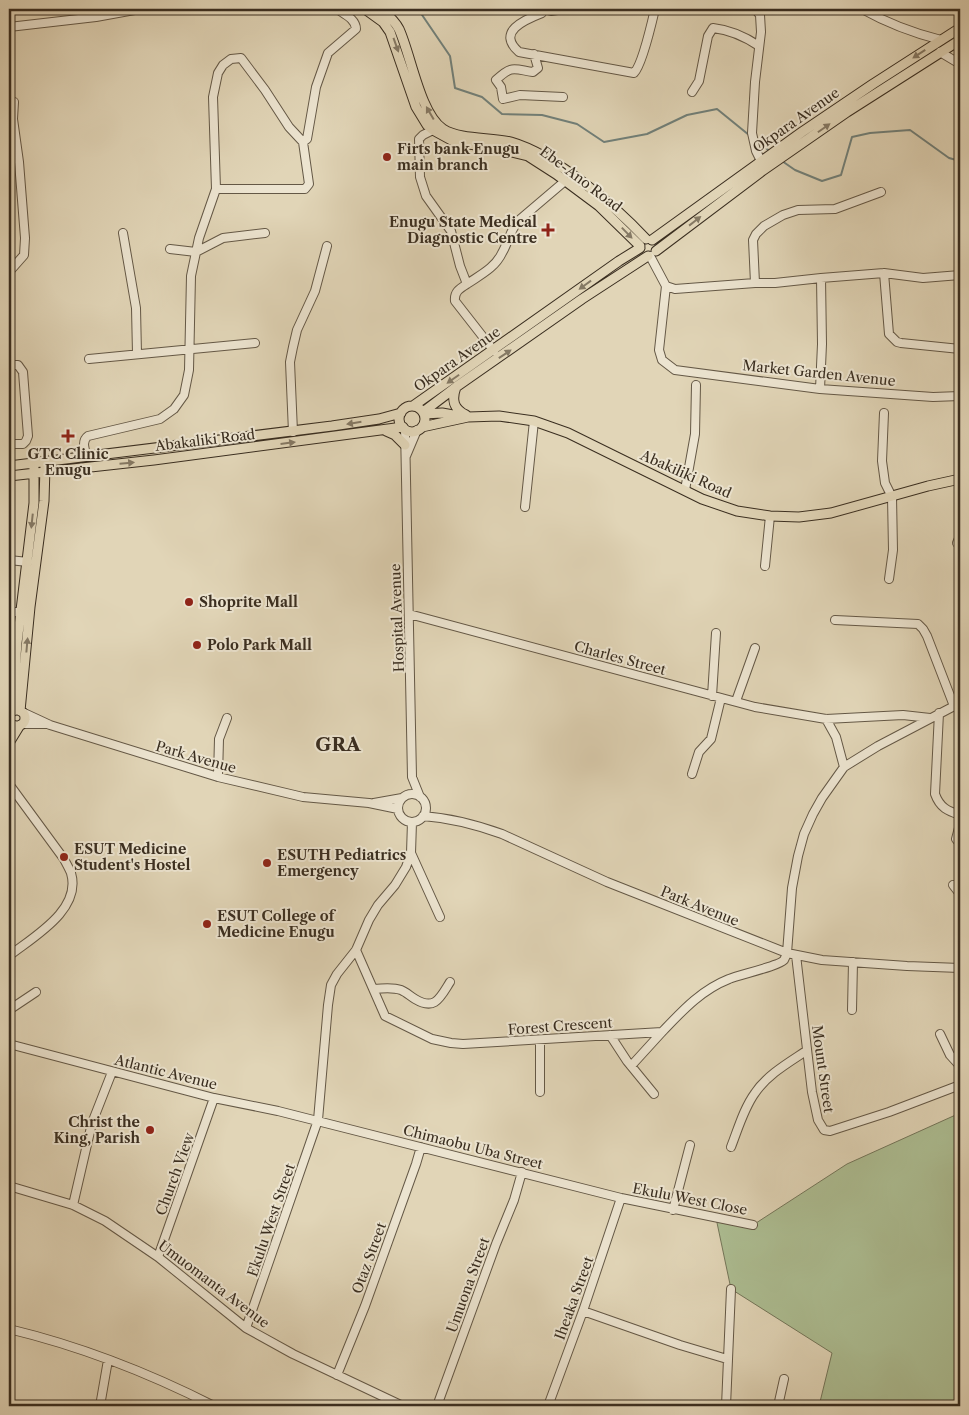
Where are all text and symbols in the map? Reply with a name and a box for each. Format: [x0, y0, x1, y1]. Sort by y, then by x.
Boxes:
one-way arrow [392, 38, 400, 53]
one-way arrow [912, 49, 926, 59]
street label: Okpara Avenue [749, 83, 843, 157]
one-way arrow [426, 105, 434, 120]
one-way arrow [817, 124, 831, 133]
place label: Firts bank Enugu main branch [397, 140, 520, 174]
street label: Ebe-Ano Road [536, 142, 626, 216]
marker: Firts bank Enugu main branch [381, 151, 393, 163]
place label: Enugu State Medical Diagnostic Centre [389, 213, 537, 247]
one-way arrow [688, 216, 702, 226]
marker: Enugu State Medical Diagnostic Centre [541, 223, 555, 237]
one-way arrow [621, 227, 633, 239]
one-way arrow [578, 280, 592, 290]
street label: Okpara Avenue [410, 322, 504, 396]
one-way arrow [499, 349, 512, 358]
street label: Market Garden Avenue [742, 356, 897, 390]
one-way arrow [446, 374, 460, 384]
one-way arrow [346, 419, 362, 427]
street label: Abakaliki Road [153, 425, 256, 455]
marker: GTC Clinic Enugu [61, 429, 75, 443]
one-way arrow [280, 439, 296, 447]
place label: GTC Clinic Enugu [28, 445, 109, 479]
street label: Abakiliki Road [637, 446, 735, 502]
one-way arrow [119, 459, 135, 467]
one-way arrow [28, 514, 36, 530]
street label: Hospital Avenue [386, 563, 408, 673]
place label: Shoprite Mall [199, 593, 298, 611]
marker: Shoprite Mall [183, 596, 195, 608]
one-way arrow [23, 636, 31, 652]
place label: Polo Park Mall [207, 636, 312, 654]
street label: Charles Street [572, 637, 668, 679]
marker: Polo Park Mall [191, 639, 203, 651]
district label: GRA [315, 733, 362, 756]
street label: Park Avenue [154, 737, 239, 777]
place label: ESUT Medicine Student's Hostel [74, 840, 190, 874]
place label: ESUTH Pediatrics Emergency [277, 846, 406, 880]
marker: ESUT Medicine Student's Hostel [58, 851, 70, 863]
marker: ESUTH Pediatrics Emergency [261, 857, 273, 869]
street label: Park Avenue [658, 882, 742, 930]
place label: ESUT College of Medicine Enugu [217, 907, 336, 941]
marker: ESUT College of Medicine Enugu [201, 918, 213, 930]
street label: Forest Crescent [507, 1013, 613, 1039]
street label: Mount Street [808, 1024, 838, 1114]
street label: Atlantic Avenue [112, 1050, 219, 1093]
place label: Christ the King, Parish [53, 1113, 140, 1147]
street label: Chimaobu Uba Street [401, 1121, 545, 1173]
marker: Christ the King, Parish [144, 1124, 156, 1136]
street label: Church View [152, 1130, 198, 1218]
street label: Ekulu West Street [243, 1161, 299, 1279]
street label: Ekulu West Close [631, 1179, 749, 1219]
street label: Otaz Street [348, 1220, 390, 1296]
street label: Umuona Street [442, 1235, 494, 1335]
street label: Umuomanta Avenue [155, 1236, 273, 1332]
street label: Iheaka Street [551, 1254, 597, 1342]

